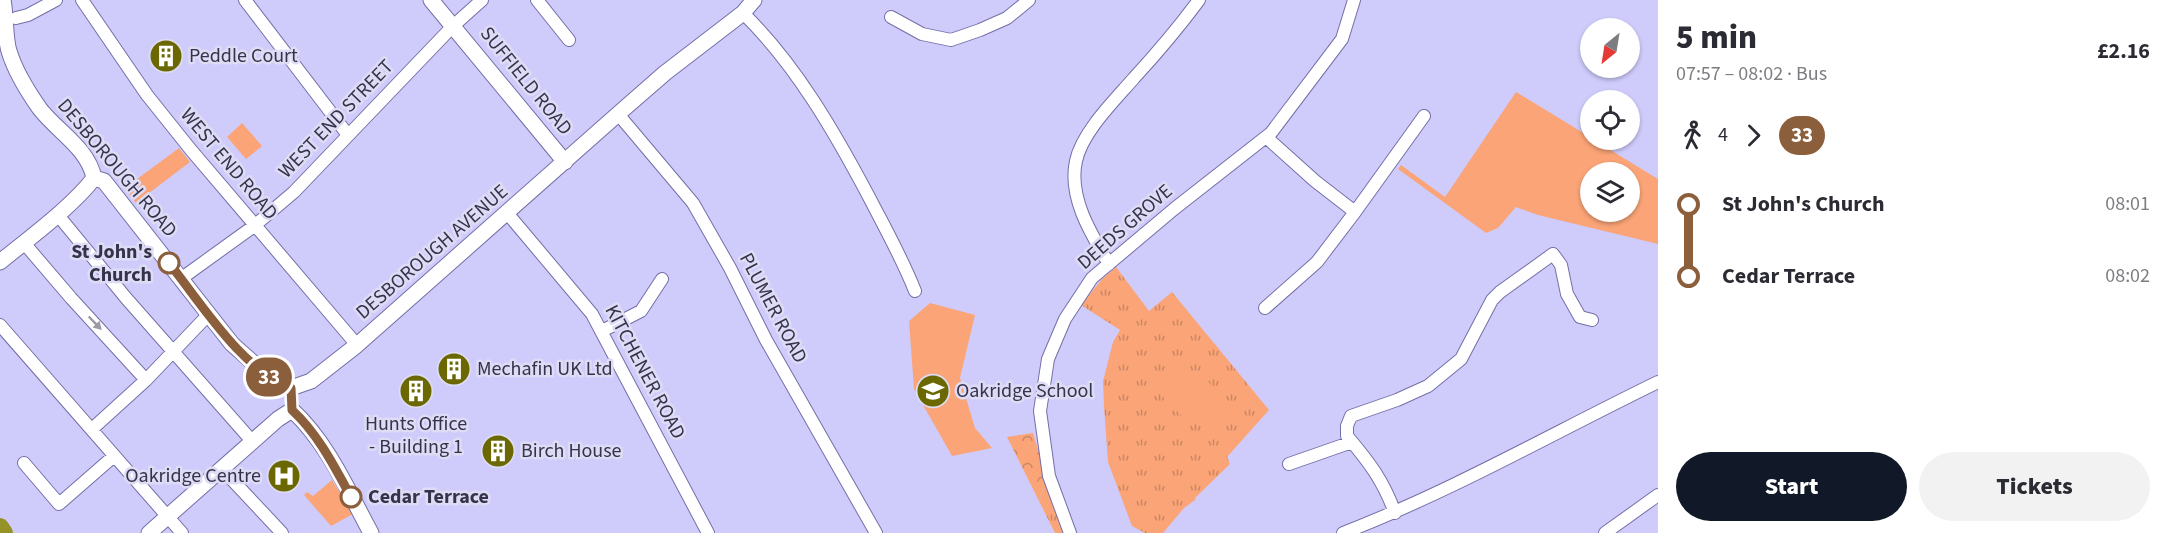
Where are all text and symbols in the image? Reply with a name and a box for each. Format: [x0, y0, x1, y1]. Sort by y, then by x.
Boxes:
text: 5 min [1676, 14, 1757, 61]
north arrow [1580, 18, 1640, 78]
map controls [1580, 18, 1640, 222]
street label: SUFFIELD ROAD [473, 21, 579, 141]
text: £2.16 [2097, 35, 2150, 67]
building icon: Peddle Court [148, 38, 184, 74]
place label: Peddle Court [189, 42, 298, 70]
street label: WEST END STREET [272, 53, 400, 185]
text: 07:57 – 08:02 · Bus [1676, 60, 1827, 88]
button: locate [1580, 90, 1640, 150]
street label: DESBOROUGH ROAD [51, 93, 183, 243]
street label: WEST END ROAD [174, 102, 284, 226]
icon: walk [1676, 119, 1709, 152]
icon: forward [1737, 119, 1770, 152]
text: 33 [1791, 120, 1813, 150]
text: 4 [1718, 121, 1728, 149]
button: layers [1580, 162, 1640, 222]
street label: DESBOROUGH AVENUE [350, 178, 514, 326]
street label: DEEDS GROVE [1071, 178, 1179, 276]
text: St John's Church [1722, 188, 1885, 220]
text: 08:01 [2105, 190, 2150, 218]
place label: St John's Church [71, 238, 152, 289]
street label: PLUMER ROAD [732, 248, 814, 368]
marker: St John's Church [158, 252, 180, 274]
text: Cedar Terrace [1722, 260, 1855, 292]
text: 08:02 [2105, 262, 2150, 290]
street label: KITCHENER ROAD [598, 300, 692, 444]
one-way arrow [87, 315, 101, 329]
building icon: Mechafin UK Ltd [436, 351, 472, 387]
place label: Mechafin UK Ltd [477, 355, 613, 383]
line badge: 33 [242, 358, 296, 397]
text: 33 [258, 362, 280, 392]
building icon: Hunts Office - Building 1 [398, 373, 434, 409]
school or university icon: Oakridge School [915, 373, 951, 409]
place label: Oakridge School [956, 377, 1093, 405]
place label: Hunts Office - Building 1 [365, 410, 467, 461]
building icon: Birch House [480, 433, 516, 469]
place label: Birch House [521, 437, 622, 465]
button: Start [1676, 452, 1907, 521]
button: Tickets [1919, 452, 2150, 521]
hospital icon: Oakridge Centre [266, 458, 302, 494]
place label: Oakridge Centre [125, 462, 261, 490]
place label: Cedar Terrace [368, 483, 489, 511]
marker: Cedar Terrace [340, 486, 362, 508]

